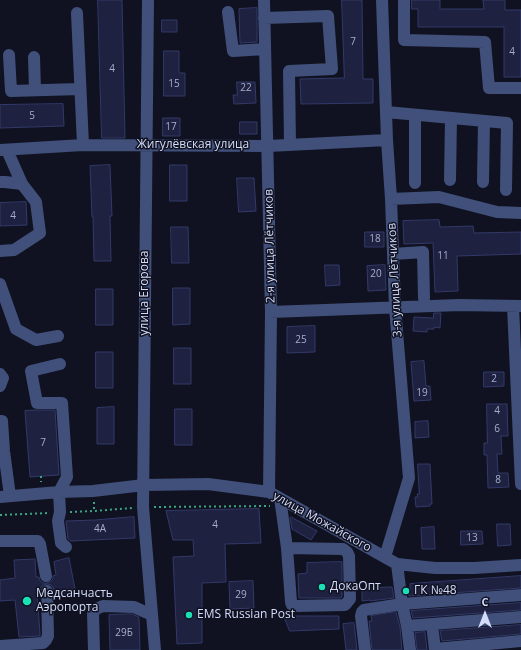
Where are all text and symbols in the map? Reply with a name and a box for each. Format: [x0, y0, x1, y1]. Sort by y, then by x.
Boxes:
house number: 7 [350, 36, 356, 48]
house number: 4 [509, 46, 515, 58]
house number: 4 [109, 63, 115, 75]
house number: 15 [168, 78, 180, 90]
house number: 22 [240, 82, 252, 94]
house number: 5 [29, 110, 35, 122]
house number: 17 [165, 121, 177, 133]
street label: Жигулёвская улица [137, 138, 249, 152]
street label: 2-я улица Лётчиков [262, 189, 278, 303]
house number: 4 [10, 210, 16, 222]
street label: 3-я улица Лётчиков [385, 223, 405, 337]
house number: 18 [369, 233, 381, 245]
house number: 11 [437, 250, 449, 262]
street label: улица Егорова [138, 251, 152, 335]
house number: 20 [370, 268, 382, 280]
house number: 25 [295, 334, 307, 346]
house number: 2 [491, 373, 497, 385]
house number: 19 [416, 387, 428, 399]
house number: 4 [494, 405, 500, 417]
house number: 6 [494, 423, 500, 435]
house number: 7 [40, 437, 46, 449]
house number: 8 [495, 474, 501, 486]
street label: улица Можайского [270, 489, 374, 555]
house number: 4 [212, 519, 218, 531]
house number: 4А [94, 523, 106, 535]
house number: 13 [466, 532, 478, 544]
place label: ДокаОпт [330, 580, 381, 594]
marker: ДокаОпт [317, 582, 327, 592]
place label: ГК №48 [414, 584, 457, 598]
marker: ГК №48 [401, 586, 411, 596]
place label: Медсанчасть Аэропорта [36, 587, 113, 615]
house number: 29 [235, 589, 247, 601]
north arrow [465, 594, 505, 634]
text: С [481, 594, 489, 609]
marker: Медсанчасть Аэропорта [21, 595, 33, 607]
place label: EMS Russian Рost [197, 608, 295, 622]
marker: EMS Russian Рost [184, 610, 194, 620]
house number: 29Б [115, 627, 133, 639]

